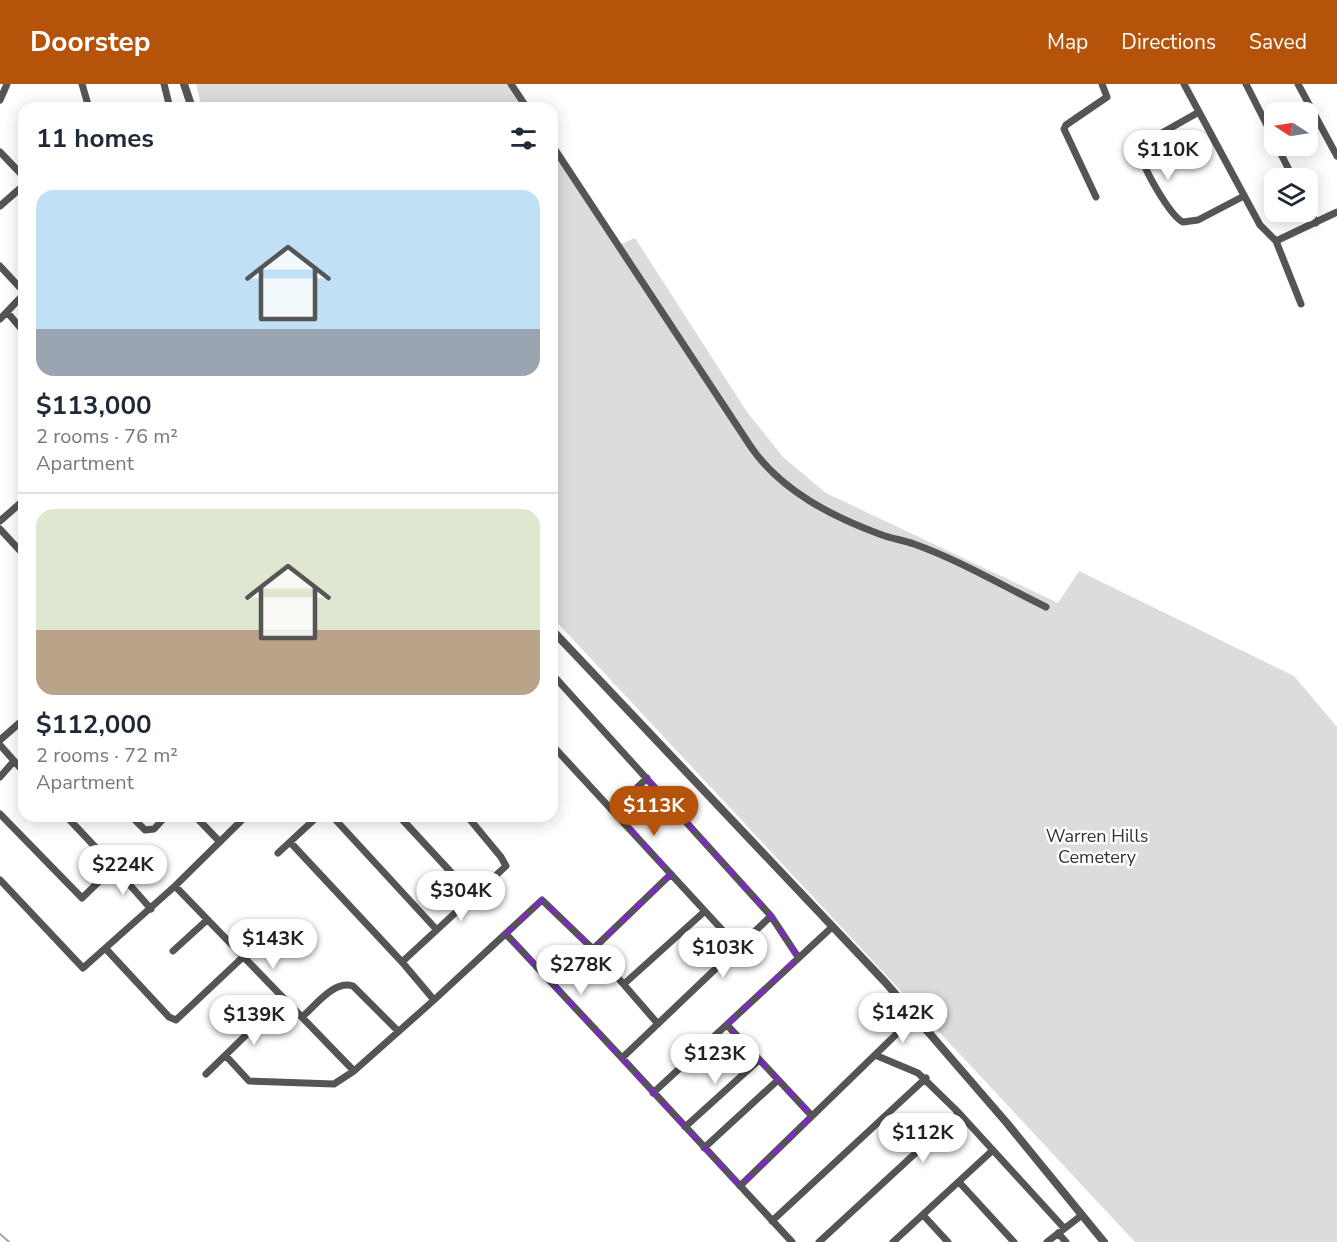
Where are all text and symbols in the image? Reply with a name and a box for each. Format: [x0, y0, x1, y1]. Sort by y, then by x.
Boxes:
text: Doorstep [30, 23, 151, 61]
text: Map [1047, 28, 1088, 56]
text: Directions [1121, 28, 1216, 56]
text: Saved [1249, 28, 1307, 56]
north arrow [1264, 102, 1318, 156]
map controls [1264, 102, 1318, 222]
text: 11 homes [36, 121, 154, 156]
icon: filters [507, 122, 540, 155]
pin: $110K [1126, 130, 1210, 181]
text: $110K [1137, 136, 1199, 163]
button: layers [1264, 168, 1318, 222]
icon: home [234, 229, 342, 337]
text: $113,000 [36, 388, 152, 423]
text: 2 rooms · 76 m² [36, 423, 178, 450]
text: Apartment [36, 450, 134, 477]
icon: home [234, 548, 342, 656]
text: $112,000 [36, 707, 152, 742]
text: 2 rooms · 72 m² [36, 742, 178, 769]
text: Apartment [36, 769, 134, 796]
pin: $113K [612, 786, 696, 837]
text: $113K [623, 792, 685, 819]
park label: Warren Hills Cemetery [1046, 824, 1148, 869]
pin: $224K [81, 845, 165, 896]
text: $224K [92, 851, 154, 878]
pin: $304K [419, 871, 503, 922]
text: $304K [430, 877, 492, 904]
pin: $143K [231, 919, 315, 970]
text: $143K [242, 925, 304, 952]
pin: $103K [681, 928, 765, 979]
text: $103K [692, 934, 754, 961]
pin: $278K [539, 945, 623, 996]
text: $278K [550, 951, 612, 978]
pin: $142K [861, 993, 945, 1044]
pin: $139K [212, 995, 296, 1046]
text: $142K [872, 999, 934, 1026]
text: $139K [223, 1001, 285, 1028]
pin: $123K [673, 1034, 757, 1085]
text: $123K [684, 1040, 746, 1067]
pin: $112K [881, 1113, 965, 1164]
text: $112K [892, 1119, 954, 1146]

